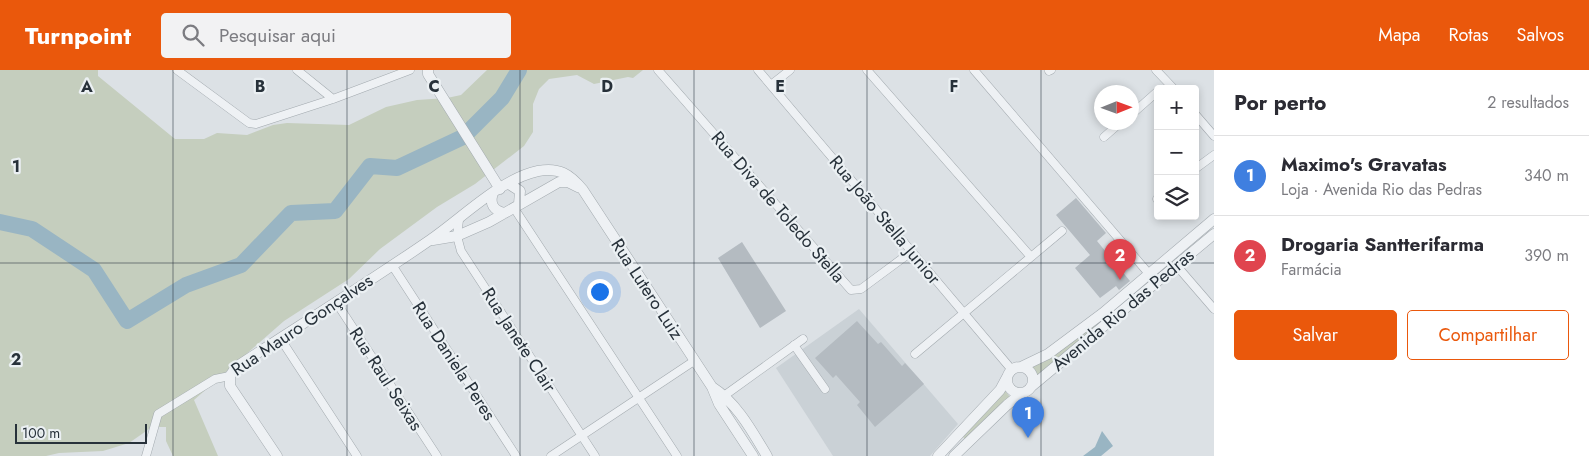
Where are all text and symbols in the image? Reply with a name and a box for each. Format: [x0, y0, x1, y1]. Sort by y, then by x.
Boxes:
search box [161, 13, 511, 58]
text: Turnpoint [25, 18, 131, 53]
icon: search [179, 21, 207, 49]
text: Pesquisar aqui [219, 22, 336, 49]
text: Mapa [1378, 22, 1420, 48]
text: Rotas [1448, 22, 1489, 48]
text: Salvos [1517, 22, 1564, 48]
text: A [80, 75, 93, 98]
text: B [255, 75, 265, 98]
text: C [428, 75, 440, 98]
text: D [601, 75, 613, 98]
text: E [775, 75, 785, 98]
text: F [950, 75, 958, 98]
north arrow [1094, 85, 1139, 130]
map controls [1154, 85, 1199, 220]
button: + [1154, 85, 1199, 130]
text: Por perto [1234, 88, 1326, 118]
text: 2 resultados [1487, 91, 1569, 114]
street label: Rua Diva de Toledo Stella [705, 126, 851, 288]
button: − [1154, 130, 1199, 175]
street label: Rua João Stella Junior [823, 150, 947, 291]
text: Maximo's Gravatas [1281, 151, 1447, 178]
text: 1 [12, 155, 20, 178]
text: 1 [1246, 164, 1254, 187]
text: 340 m [1524, 164, 1569, 187]
button: layers [1154, 175, 1199, 220]
text: Loja · Avenida Rio das Pedras [1281, 178, 1482, 201]
text: Drogaria Santterifarma [1281, 231, 1484, 258]
street label: Rua Lutero Luiz [605, 233, 690, 345]
pin: 2 [1104, 239, 1136, 280]
street label: Avenida Rio das Pedras [1046, 243, 1200, 377]
text: 2 [1245, 244, 1255, 267]
text: 390 m [1524, 244, 1569, 267]
text: Farmácia [1281, 258, 1341, 281]
street label: Rua Mauro Gonçalves [226, 268, 378, 382]
your location [587, 279, 613, 305]
street label: Rua Janete Clair [475, 282, 563, 398]
street label: Rua Daniela Peres [406, 296, 502, 426]
button: Salvar [1234, 310, 1397, 360]
button: Compartilhar [1407, 310, 1569, 360]
street label: Rua Raul Seixas [343, 322, 429, 436]
text: 2 [11, 348, 21, 371]
pin: 1 [1012, 397, 1044, 438]
scale bar [15, 421, 148, 444]
text: 100 m [22, 423, 60, 443]

